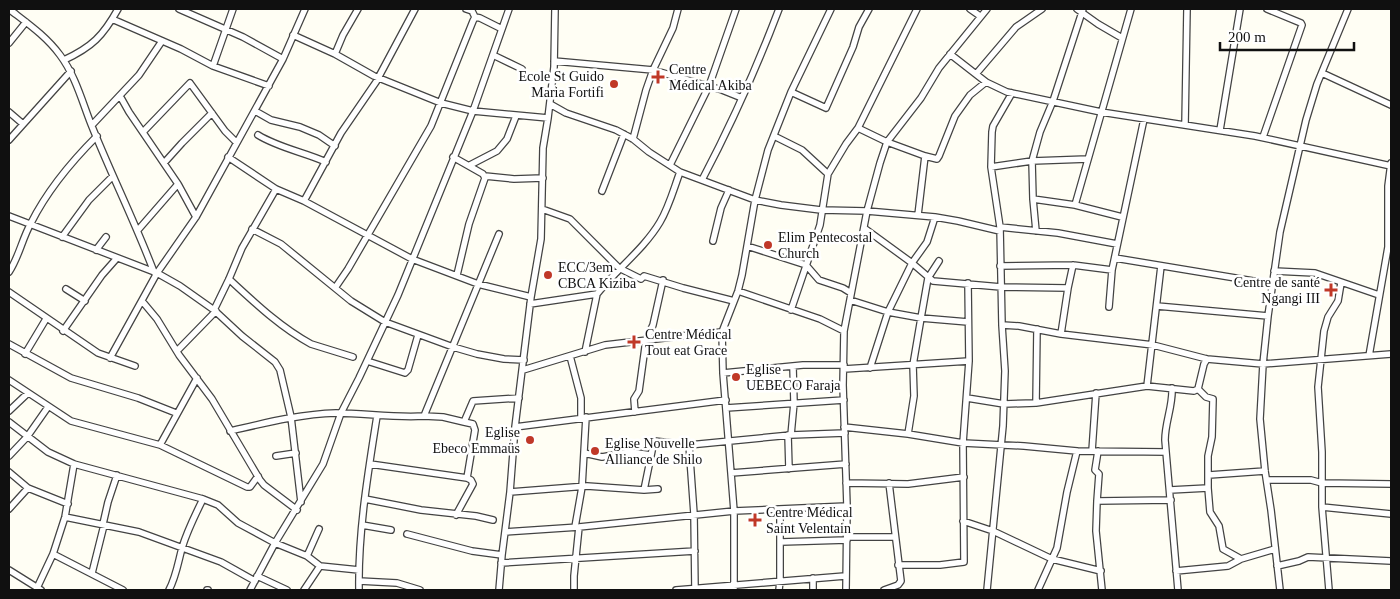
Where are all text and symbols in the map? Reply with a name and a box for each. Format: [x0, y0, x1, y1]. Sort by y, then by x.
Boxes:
scale bar [1220, 20, 1354, 52]
text: 200 m [1228, 29, 1266, 45]
place label: Centre Médical Akiba [669, 62, 753, 93]
place label: Ecole St Guido Maria Fortifi [518, 69, 604, 100]
marker: Centre Médical Akiba [651, 70, 665, 84]
marker: Ecole St Guido Maria Fortifi [608, 78, 620, 90]
place label: Elim Pentecostal Church [778, 230, 873, 261]
marker: Elim Pentecostal Church [762, 239, 774, 251]
place label: ECC/3em CBCA Kiziba [558, 260, 637, 291]
marker: ECC/3em CBCA Kiziba [542, 269, 554, 281]
place label: Centre de santé Ngangi III [1234, 275, 1320, 306]
marker: Centre de santé Ngangi III [1324, 283, 1338, 297]
place label: Centre Médical Tout eat Grace [645, 327, 732, 358]
marker: Centre Médical Tout eat Grace [627, 335, 641, 349]
place label: Eglise UEBECO Faraja [746, 362, 841, 393]
marker: Eglise UEBECO Faraja [730, 371, 742, 383]
place label: Eglise Ebeco Emmaüs [433, 425, 520, 456]
marker: Eglise Ebeco Emmaüs [524, 434, 536, 446]
place label: Eglise Nouvelle Alliance de Shilo [605, 436, 702, 467]
marker: Eglise Nouvelle Alliance de Shilo [589, 445, 601, 457]
place label: Centre Médical Saint Velentain [766, 505, 853, 536]
marker: Centre Médical Saint Velentain [748, 513, 762, 527]

